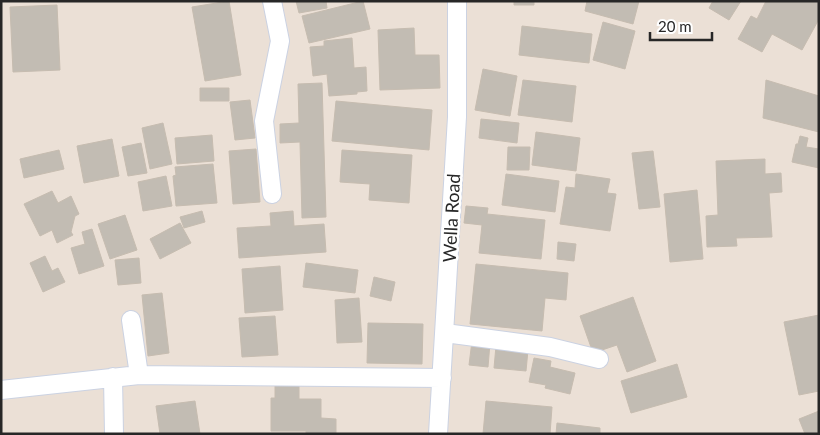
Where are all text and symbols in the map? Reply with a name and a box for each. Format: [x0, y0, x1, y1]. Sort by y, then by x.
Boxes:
scale bar [650, 10, 712, 42]
text: 20 m [658, 17, 692, 35]
street label: Wella Road [438, 173, 464, 263]

